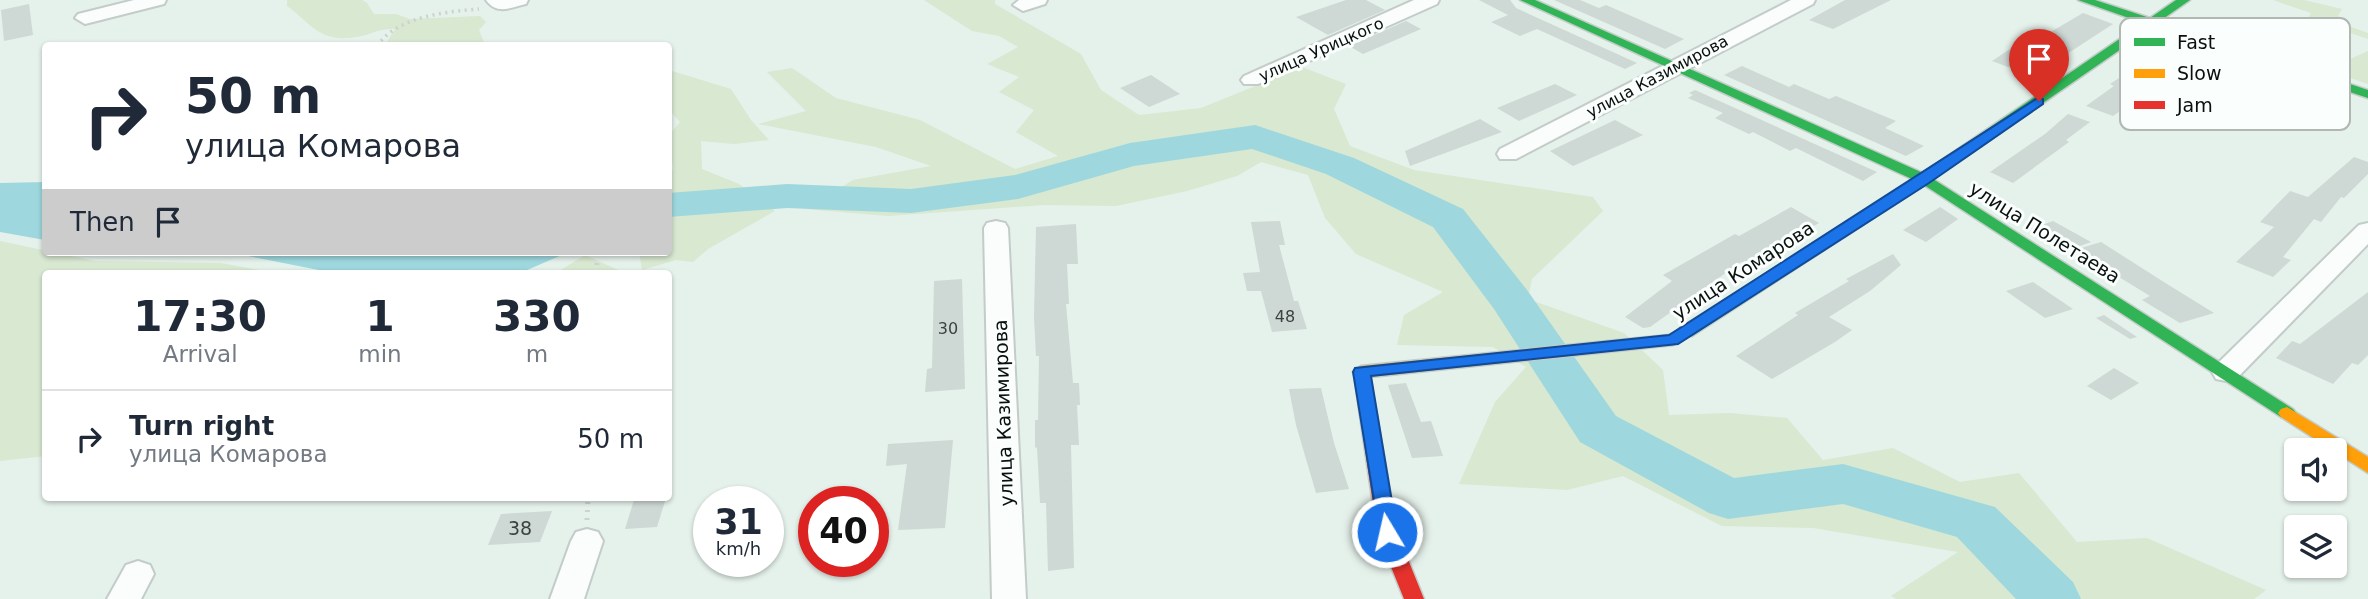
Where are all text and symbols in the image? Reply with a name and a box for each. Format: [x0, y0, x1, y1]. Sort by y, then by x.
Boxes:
street label: улица Урицкого [1256, 13, 1387, 86]
legend [2120, 18, 2350, 130]
pin [2009, 29, 2069, 101]
street label: улица Казимирова [1583, 31, 1731, 122]
text: Fast [2177, 31, 2215, 53]
icon: arrive [2020, 40, 2058, 78]
text: Slow [2177, 62, 2222, 84]
text: 50 m [185, 68, 321, 125]
icon: right [70, 70, 161, 161]
text: Jam [2176, 94, 2213, 116]
text: улица Комарова [185, 127, 461, 165]
street label: улица Полетаева [1966, 177, 2124, 287]
icon: arrive [149, 203, 187, 241]
text: Then [70, 207, 135, 237]
street label: улица Комарова [1668, 216, 1818, 324]
text: 17:30 [133, 292, 267, 341]
text: 1 [365, 292, 395, 341]
text: 330 [493, 292, 581, 341]
house number: 48 [1275, 307, 1295, 326]
house number: 30 [938, 319, 958, 338]
street label: улица Казимирова [989, 319, 1017, 507]
text: Arrival [163, 341, 238, 367]
text: min [358, 341, 402, 367]
text: m [526, 341, 548, 367]
text: Turn right [129, 411, 274, 441]
icon: right [70, 420, 108, 458]
text: 50 m [577, 424, 644, 454]
map controls [2284, 438, 2347, 578]
button: sound [2284, 438, 2347, 501]
text: улица Комарова [129, 441, 328, 467]
speed limit sign: 40 [798, 486, 889, 577]
position arrow [1350, 495, 1424, 569]
text: 31 [714, 502, 763, 542]
button: layers [2284, 515, 2347, 578]
house number: 38 [508, 517, 532, 539]
text: km/h [716, 538, 761, 559]

